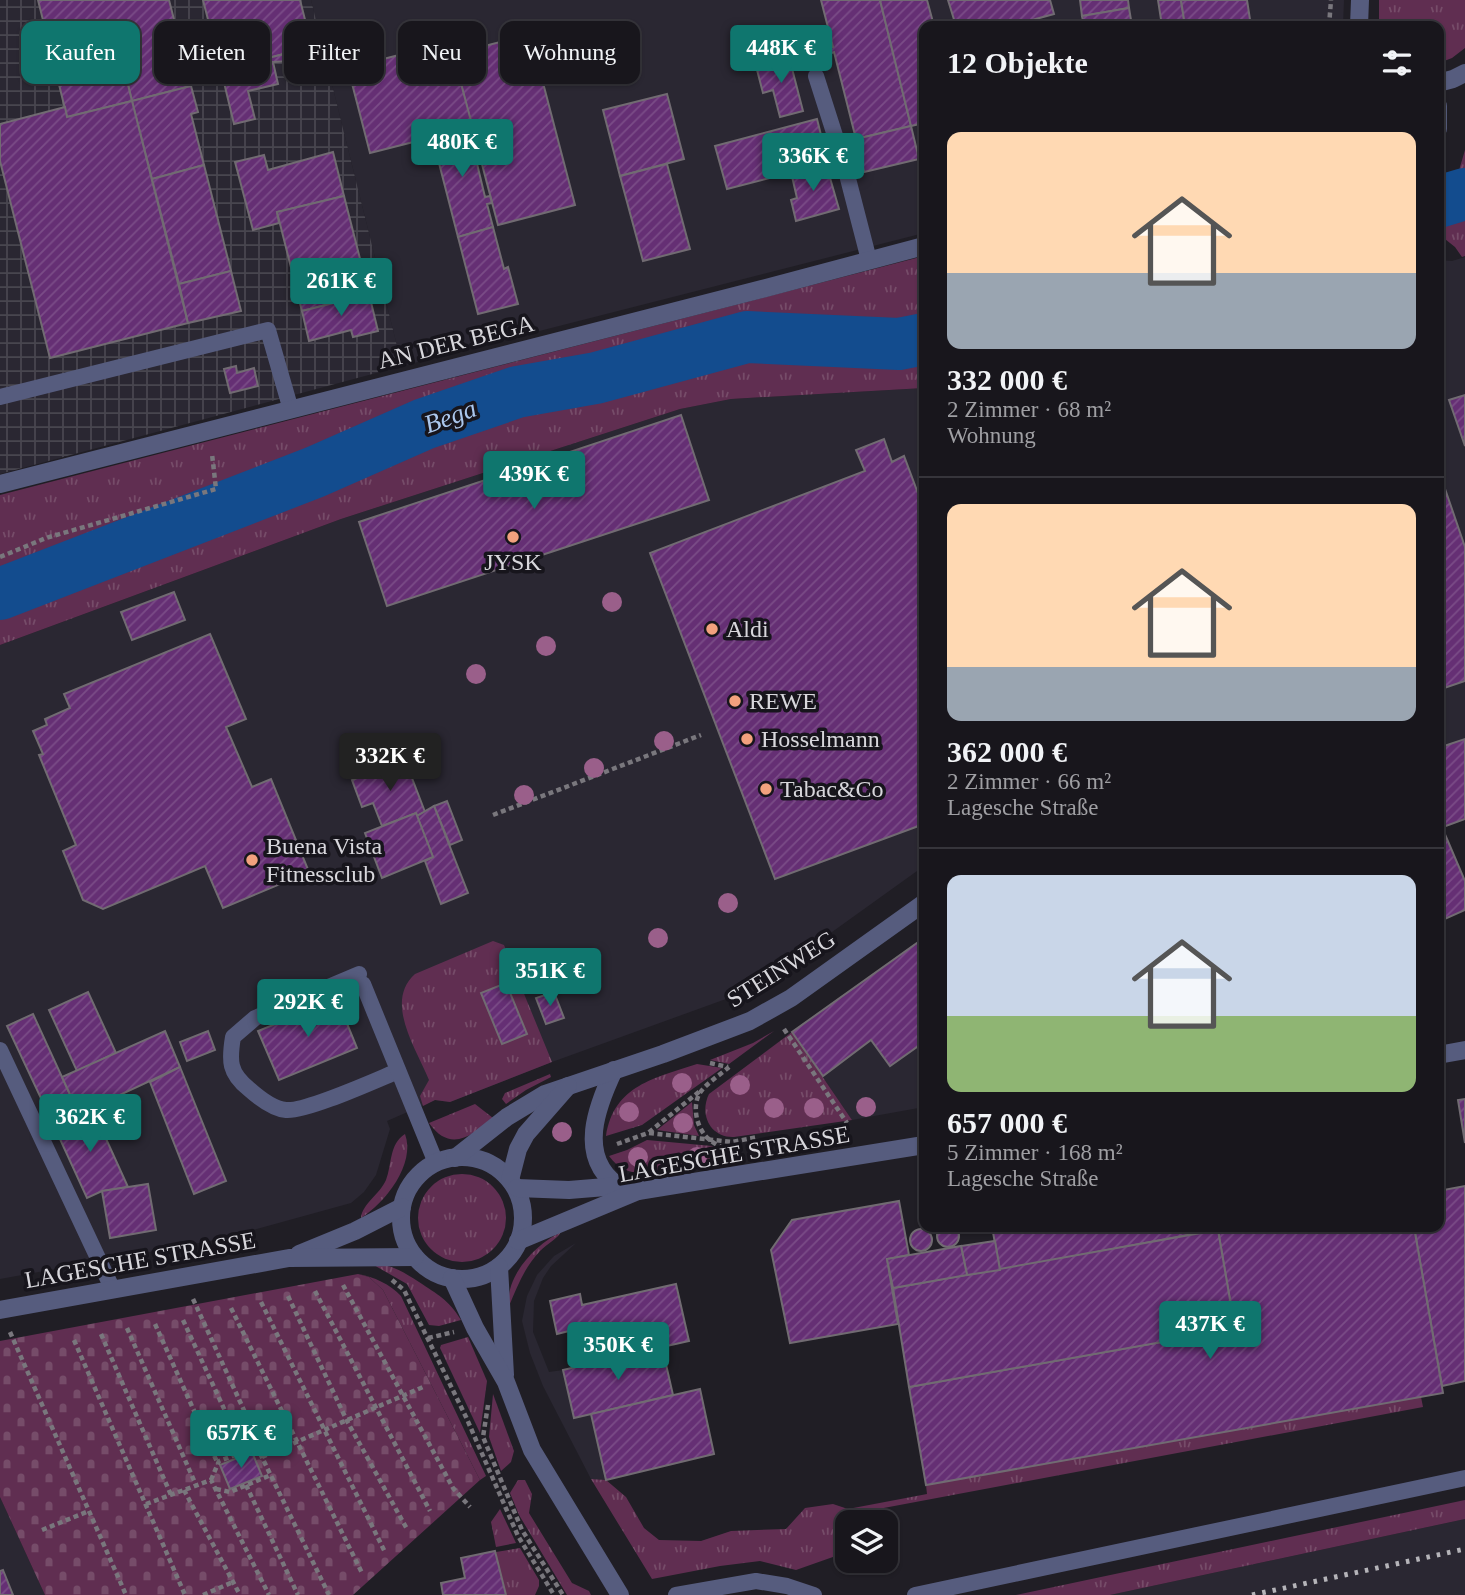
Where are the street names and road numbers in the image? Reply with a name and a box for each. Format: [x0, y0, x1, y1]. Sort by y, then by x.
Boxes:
street label: AN DER BEGA [375, 310, 537, 374]
street label: STEINWEG [722, 925, 840, 1013]
street label: LAGESCHE STRASSE [616, 1121, 852, 1187]
street label: LAGESCHE STRASSE [22, 1227, 258, 1293]

